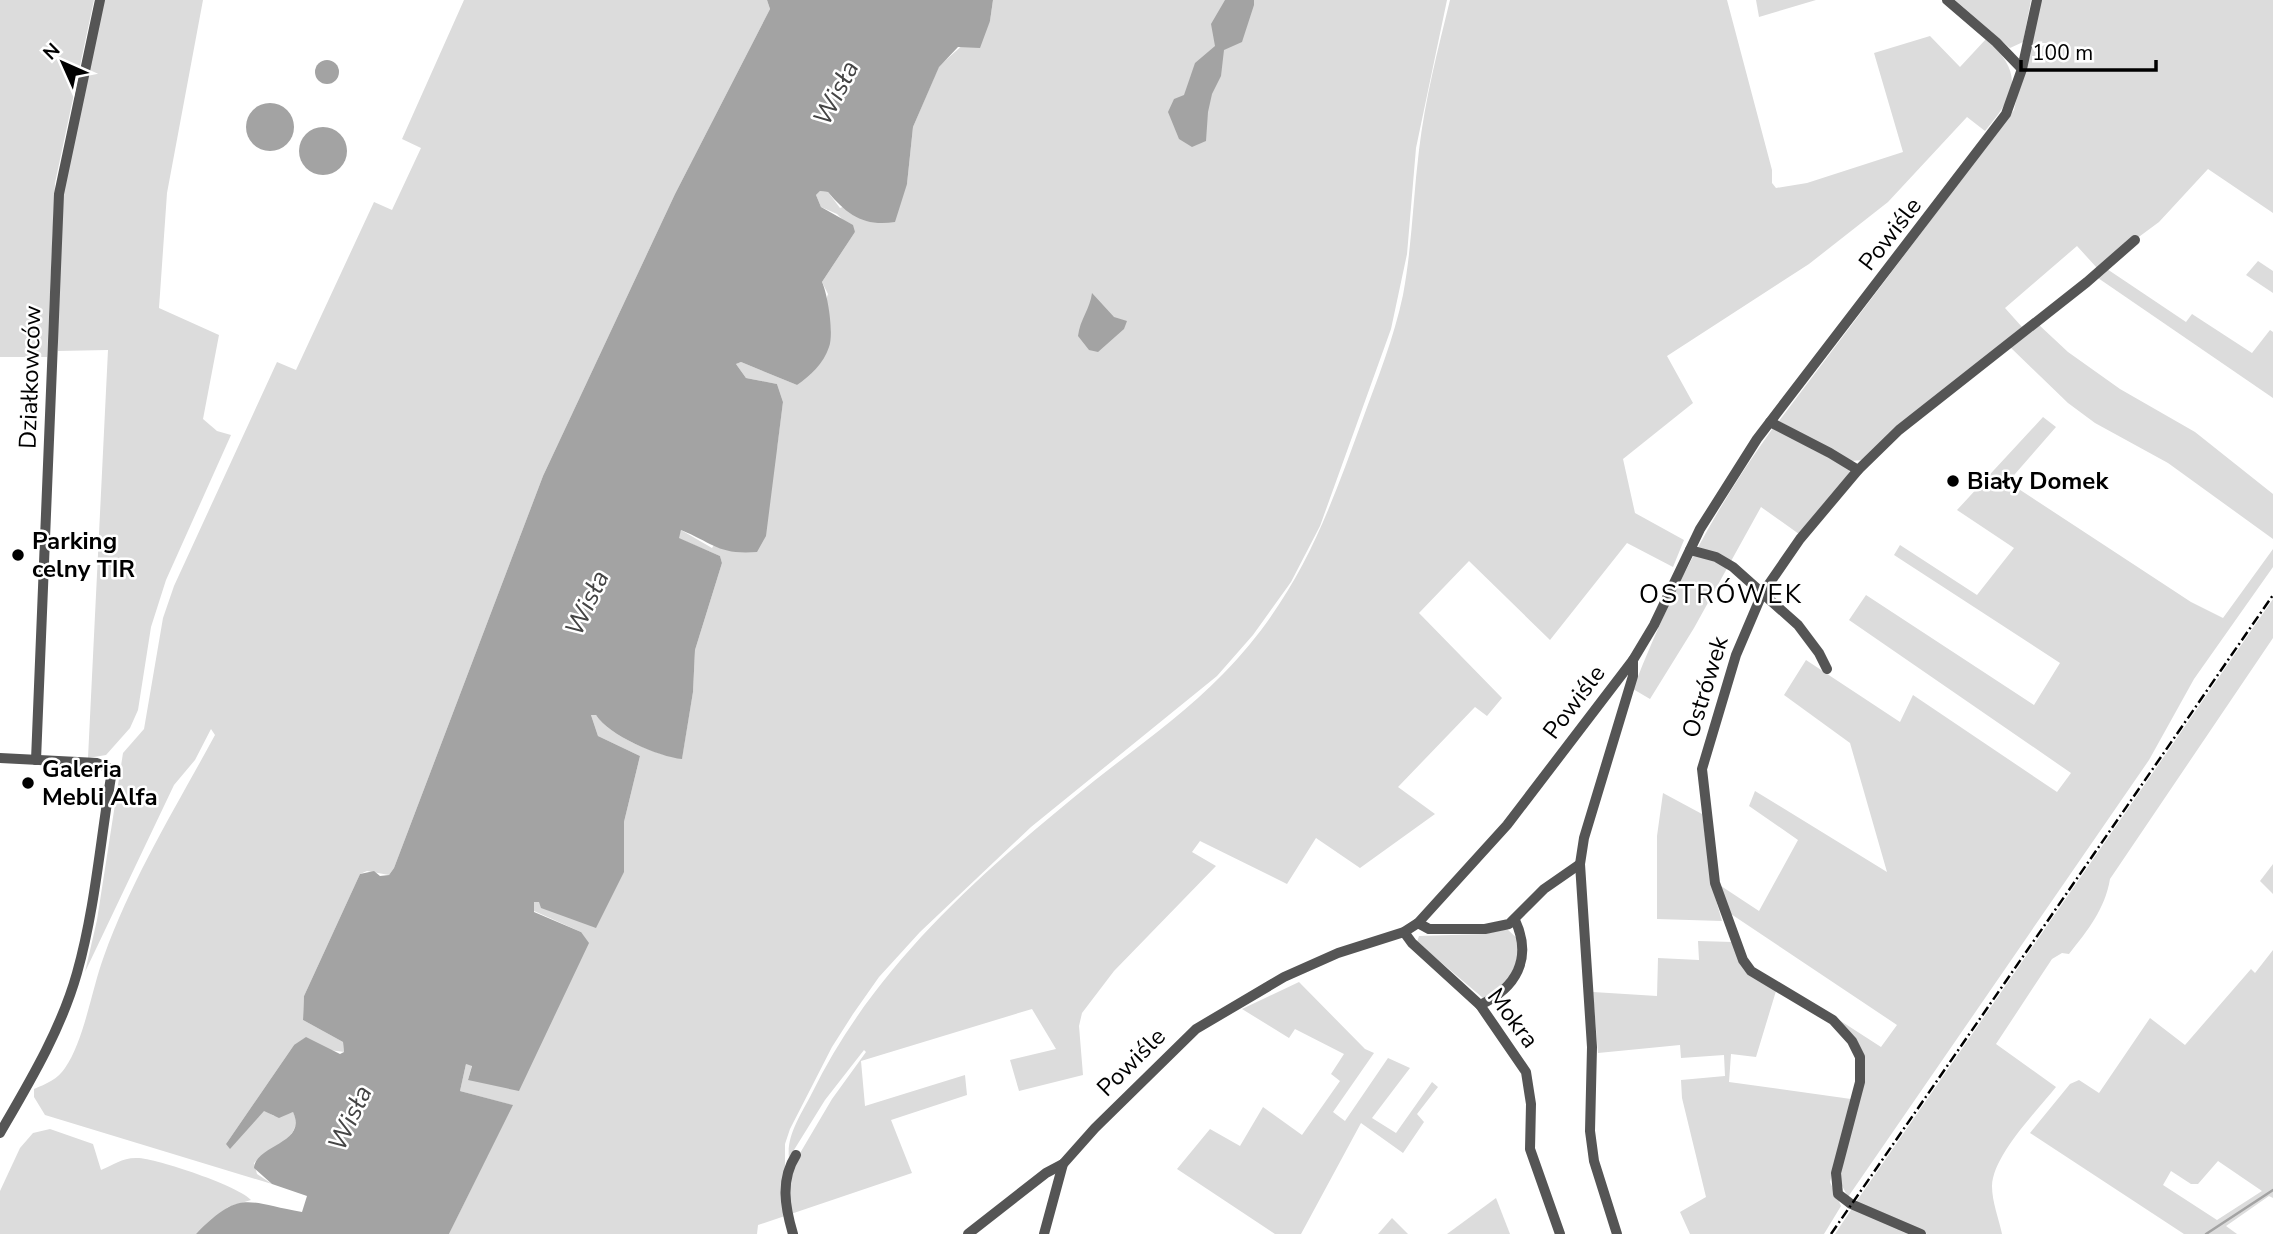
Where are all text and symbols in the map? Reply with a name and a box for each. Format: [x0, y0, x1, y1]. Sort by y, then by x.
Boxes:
north arrow [28, 28, 98, 98]
scale bar [2021, 28, 2156, 72]
text: N [37, 37, 66, 66]
text: 100 m [2032, 39, 2093, 67]
water label: Wisła [805, 54, 867, 132]
street label: Powiśle [1851, 191, 1929, 277]
street label: Działkowców [12, 305, 48, 449]
place label: Biały Domek [1967, 465, 2109, 497]
marker: Biały Domek [1945, 473, 1961, 489]
place label: Parking celny TIR [32, 525, 135, 585]
marker: Parking celny TIR [10, 547, 26, 563]
water label: Wisła [557, 564, 617, 642]
district label: OSTRÓWEK [1639, 577, 1803, 612]
street label: Ostrówek [1674, 631, 1736, 742]
street label: Powiśle [1536, 658, 1612, 746]
place label: Galeria Mebli Alfa [42, 753, 158, 813]
marker: Galeria Mebli Alfa [20, 775, 36, 791]
street label: Mokra [1480, 982, 1546, 1054]
street label: Powiśle [1090, 1021, 1172, 1103]
water label: Wisła [320, 1079, 380, 1157]

